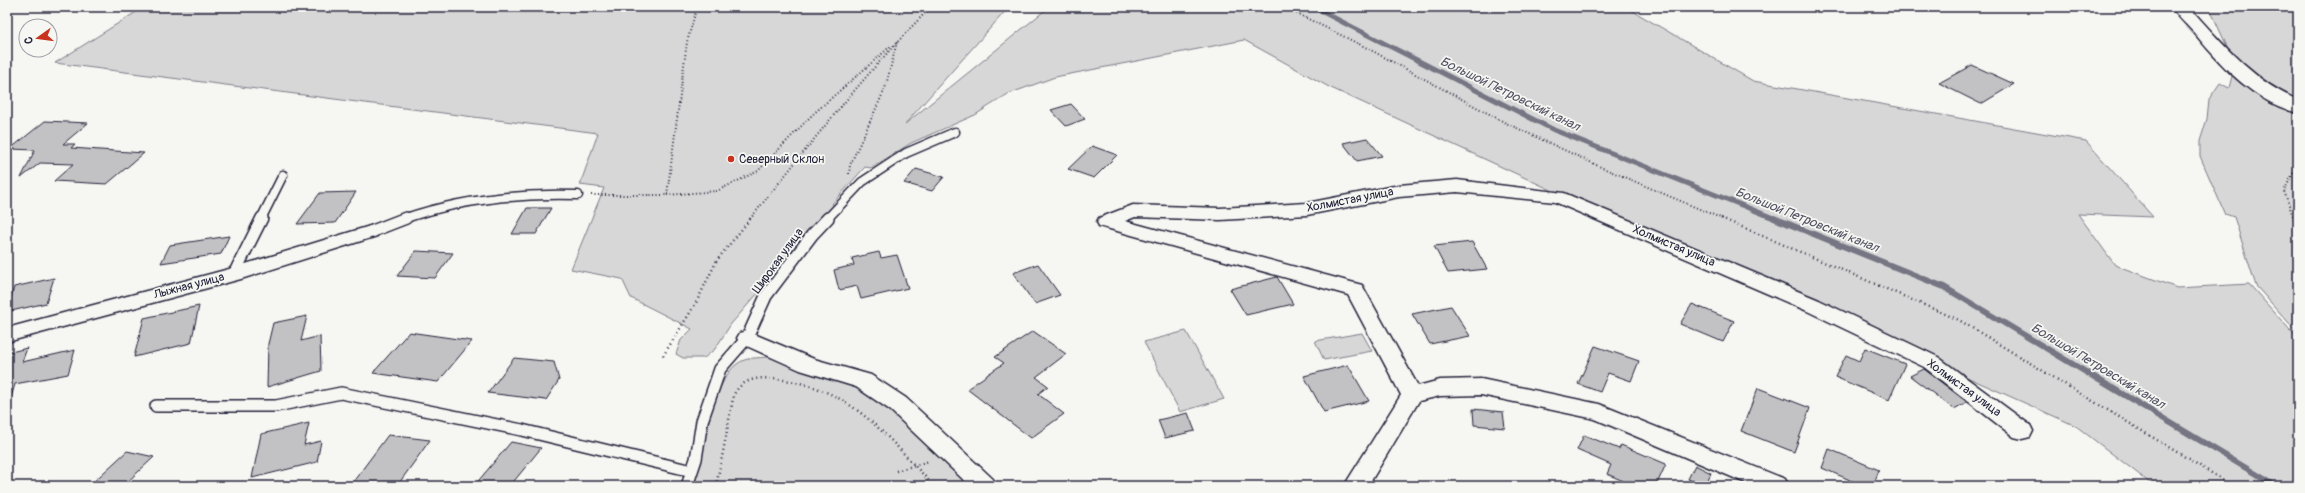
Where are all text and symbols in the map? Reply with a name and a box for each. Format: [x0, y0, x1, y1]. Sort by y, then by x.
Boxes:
north arrow [18, 18, 58, 58]
text: С [22, 35, 36, 45]
water label: Большой Петровский канал [1438, 53, 1583, 135]
place label: Северный Склон [739, 152, 824, 167]
marker: Северный Склон [726, 154, 736, 164]
street label: Холмистая улица [1305, 184, 1395, 216]
water label: Большой Петровский канал [1733, 184, 1882, 257]
street label: Холмистая улица [1631, 222, 1718, 270]
street label: Широкая улица [749, 225, 807, 297]
street label: Лыжная улица [151, 269, 226, 303]
water label: Большой Петровский канал [2028, 320, 2169, 413]
street label: Холмистая улица [1924, 356, 2004, 420]

